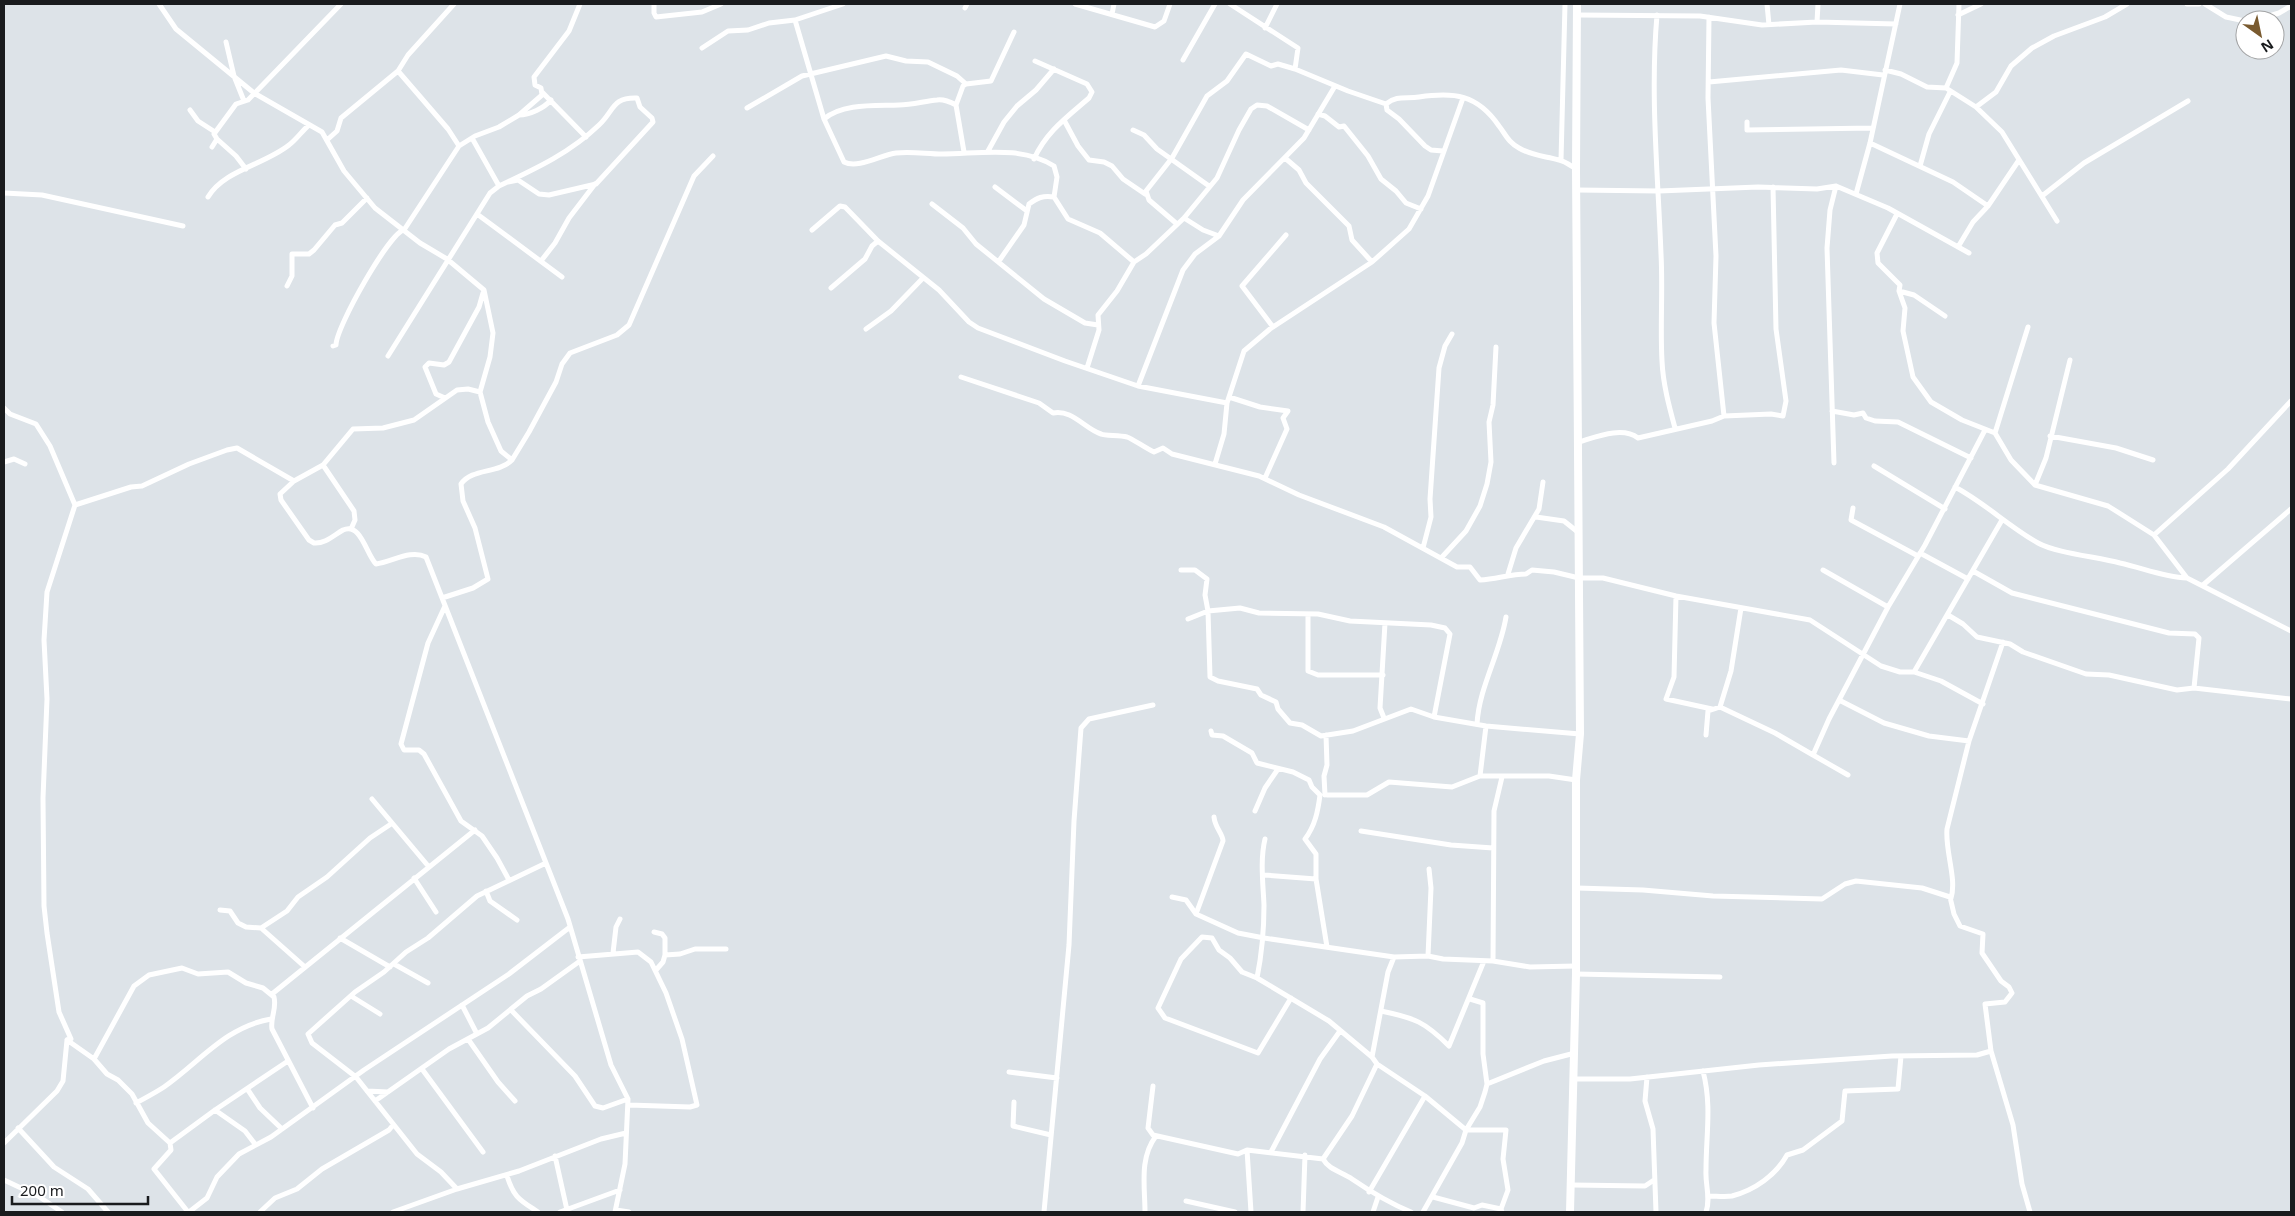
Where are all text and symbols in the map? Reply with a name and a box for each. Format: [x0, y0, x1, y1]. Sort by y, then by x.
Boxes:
north arrow [2235, 10, 2285, 60]
text: N [2257, 35, 2277, 57]
scale bar [12, 1174, 149, 1206]
text: 200 m [20, 1180, 64, 1200]

